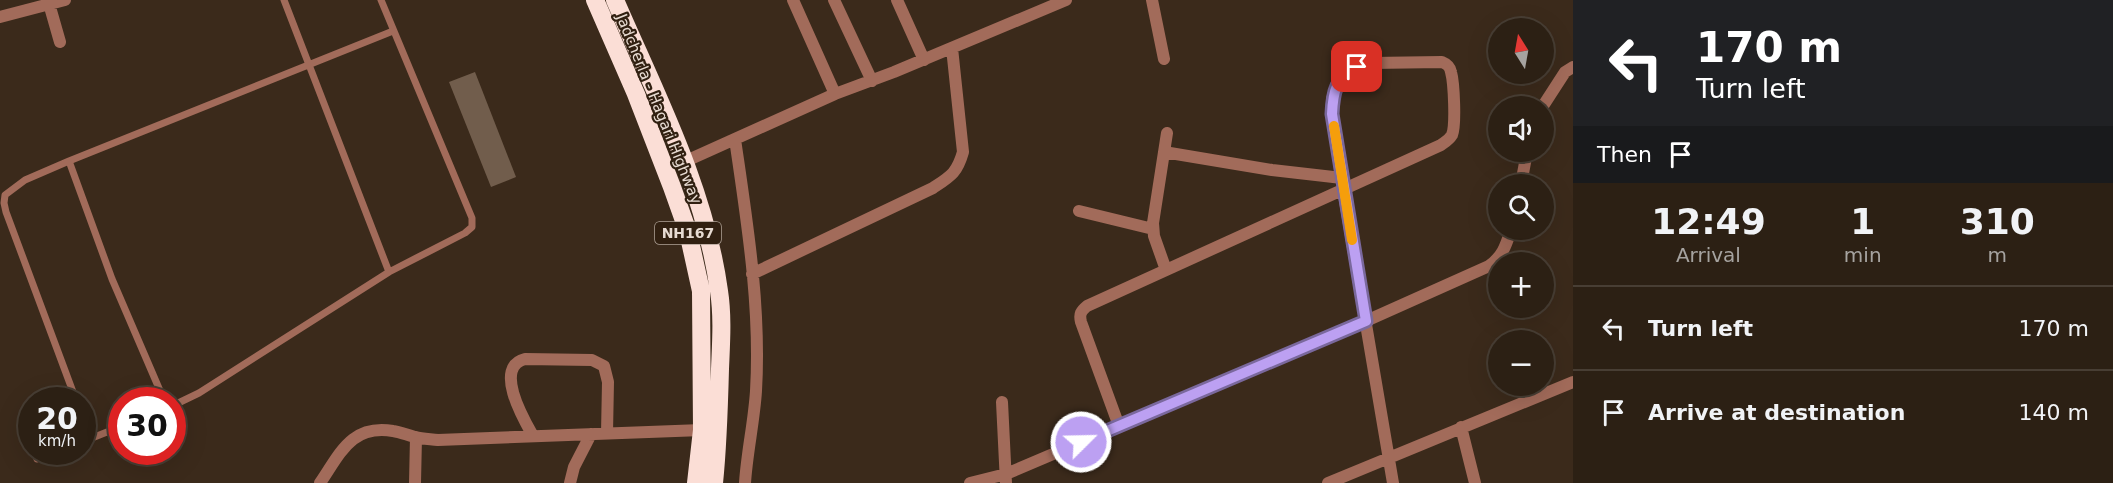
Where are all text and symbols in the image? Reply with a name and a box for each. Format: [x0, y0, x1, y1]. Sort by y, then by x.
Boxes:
street label: Jadcherla - Hagari Highway [612, 10, 706, 207]
north arrow [1488, 18, 1554, 84]
map controls [1488, 18, 1554, 396]
text: 170 m [1696, 23, 1842, 72]
icon: left [1597, 24, 1675, 102]
pin [1331, 41, 1382, 92]
icon: arrive [1340, 50, 1373, 83]
text: Turn left [1696, 73, 1806, 104]
button: sound [1488, 96, 1554, 162]
icon: arrive [1664, 138, 1697, 171]
text: Then [1597, 142, 1652, 167]
button: search [1488, 174, 1554, 240]
text: 12:49 [1651, 201, 1766, 242]
text: 1 [1850, 201, 1875, 242]
text: 310 [1960, 201, 2035, 242]
road number: NH167 [655, 222, 721, 244]
text: Arrival [1676, 243, 1741, 267]
text: min [1844, 243, 1882, 267]
text: m [1988, 243, 2007, 267]
button: + [1488, 252, 1554, 318]
icon: left [1597, 312, 1630, 345]
text: Turn left [1648, 316, 1753, 341]
text: 170 m [2019, 316, 2089, 341]
button: − [1488, 330, 1554, 396]
speed limit sign: 30 [108, 387, 186, 465]
icon: arrive [1597, 396, 1630, 429]
text: Arrive at destination [1648, 400, 1905, 425]
text: 140 m [2019, 400, 2089, 425]
text: 20 [36, 401, 78, 436]
position arrow [1049, 410, 1113, 474]
text: km/h [38, 432, 76, 450]

